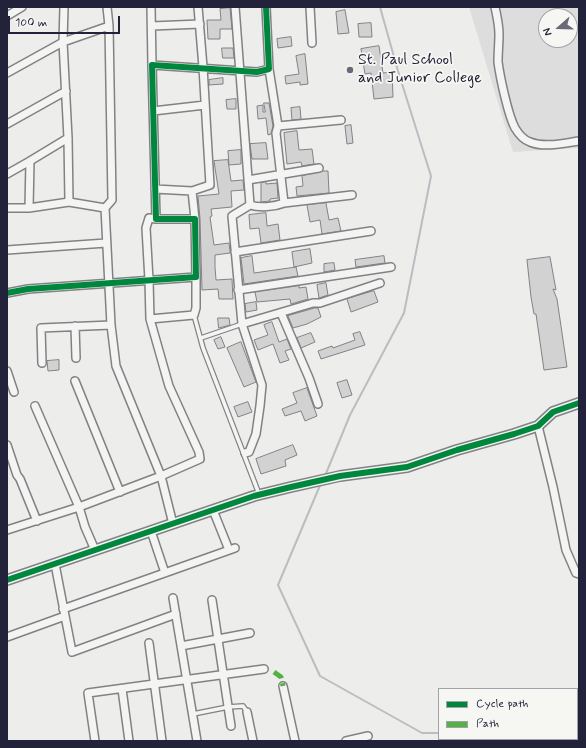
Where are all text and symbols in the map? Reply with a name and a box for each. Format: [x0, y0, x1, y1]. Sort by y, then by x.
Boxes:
scale bar [10, 8, 122, 34]
north arrow [538, 8, 578, 48]
text: 100 m [15, 15, 47, 31]
text: N [540, 26, 555, 38]
place label: St. Paul School and Junior College [358, 51, 482, 89]
marker: St. Paul School and Junior College [345, 65, 355, 75]
legend [438, 688, 578, 740]
text: Cycle path [476, 696, 528, 712]
text: Path [476, 716, 499, 732]

